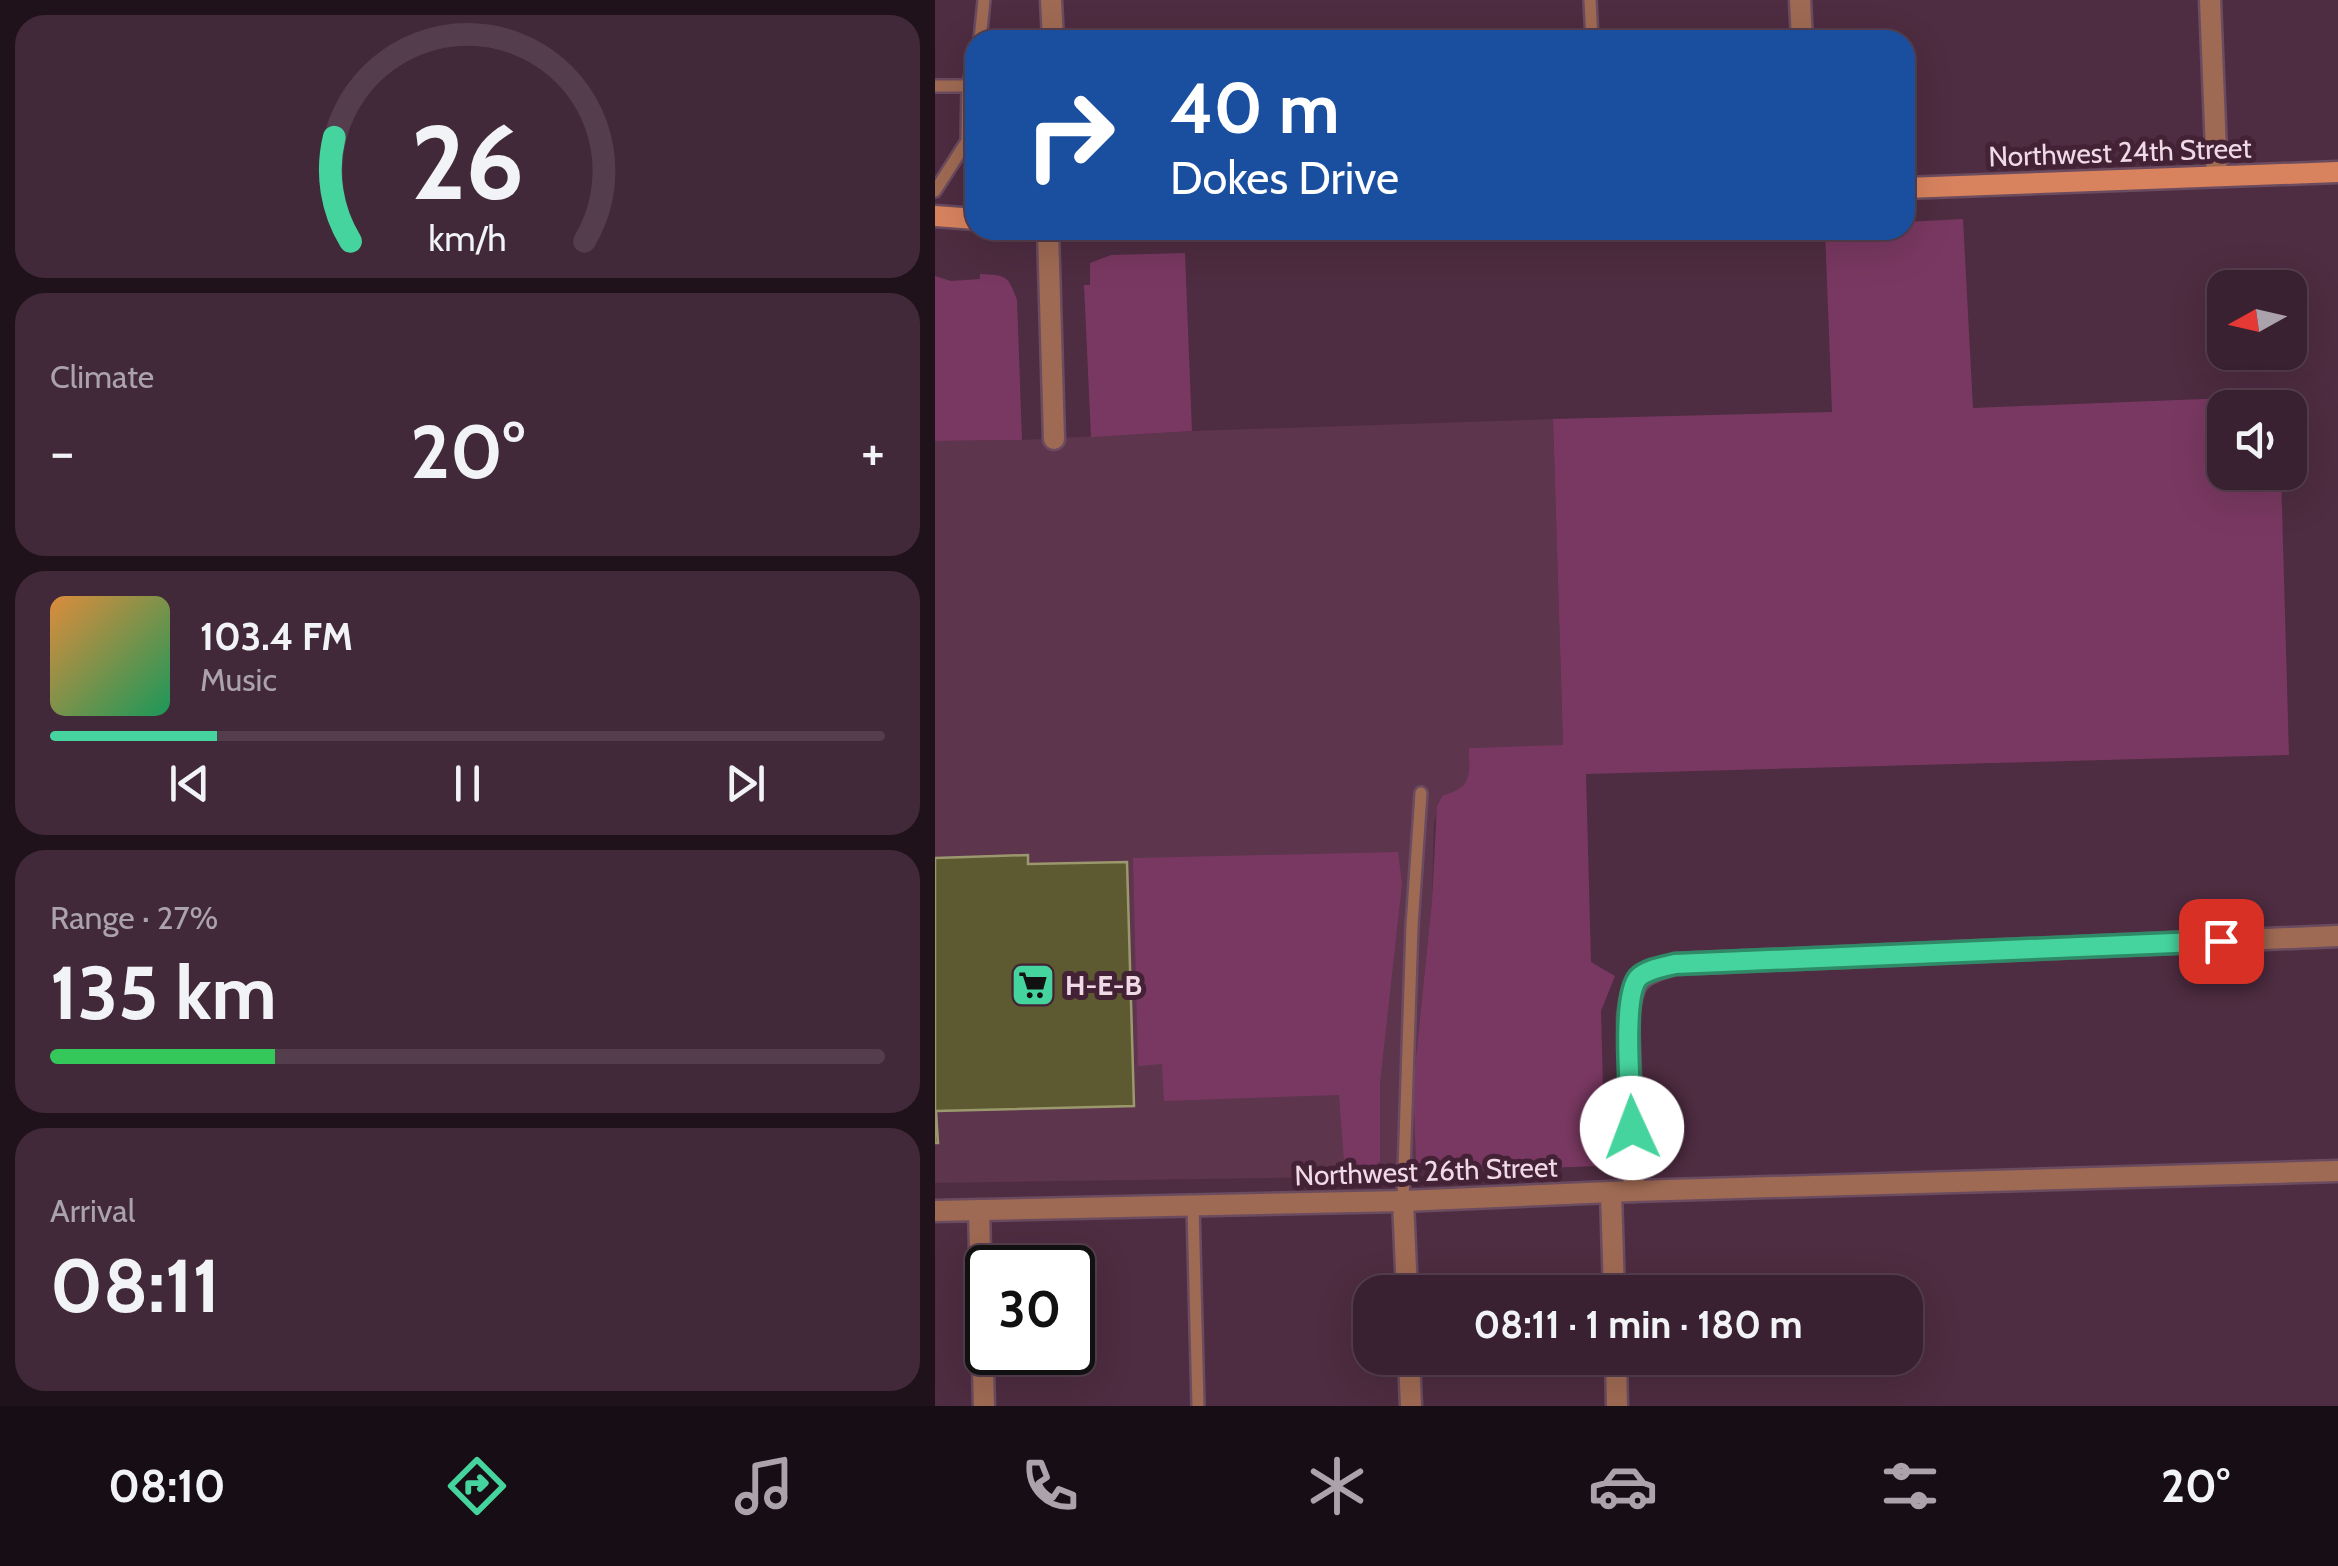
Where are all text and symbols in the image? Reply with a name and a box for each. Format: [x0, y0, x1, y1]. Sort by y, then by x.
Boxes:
text: 40 m [1170, 65, 1339, 151]
icon: right [1005, 70, 1135, 200]
text: 26 [411, 99, 524, 225]
street label: Northwest 24th Street [1988, 130, 2252, 174]
text: Dokes Drive [1170, 151, 1399, 205]
text: km/h [428, 217, 507, 260]
north arrow [2207, 270, 2307, 370]
map controls [2207, 270, 2307, 490]
text: Climate [50, 357, 154, 396]
button: sound [2207, 390, 2307, 490]
text: 20° [410, 406, 525, 497]
text: − [50, 418, 74, 485]
text: + [861, 418, 885, 485]
text: 103.4 FM [200, 613, 353, 660]
text: Music [200, 660, 277, 699]
icon: previous [162, 756, 217, 811]
icon: pause [440, 756, 495, 811]
icon: next [718, 756, 773, 811]
text: Range · 27% [50, 898, 218, 937]
pin [2179, 899, 2264, 984]
icon: arrive [2194, 914, 2249, 969]
text: 135 km [50, 947, 277, 1038]
supermarket icon: H-E-B [1010, 962, 1056, 1008]
place label: H-E-B [1065, 968, 1142, 1002]
position arrow [1580, 1076, 1684, 1180]
street label: Northwest 26th Street [1294, 1149, 1558, 1193]
text: Arrival [50, 1191, 135, 1230]
text: 08:11 [50, 1240, 220, 1331]
speed limit sign: 30 [965, 1245, 1095, 1375]
text: 08:11 · 1 min · 180 m [1473, 1301, 1803, 1348]
icon: directions [442, 1451, 512, 1521]
icon: music [729, 1451, 799, 1521]
icon: phone [1015, 1451, 1085, 1521]
icon: climate [1302, 1451, 1372, 1521]
icon: car [1588, 1451, 1658, 1521]
icon: filters [1875, 1451, 1945, 1521]
text: 08:10 [108, 1459, 226, 1513]
text: 20° [2161, 1459, 2230, 1513]

